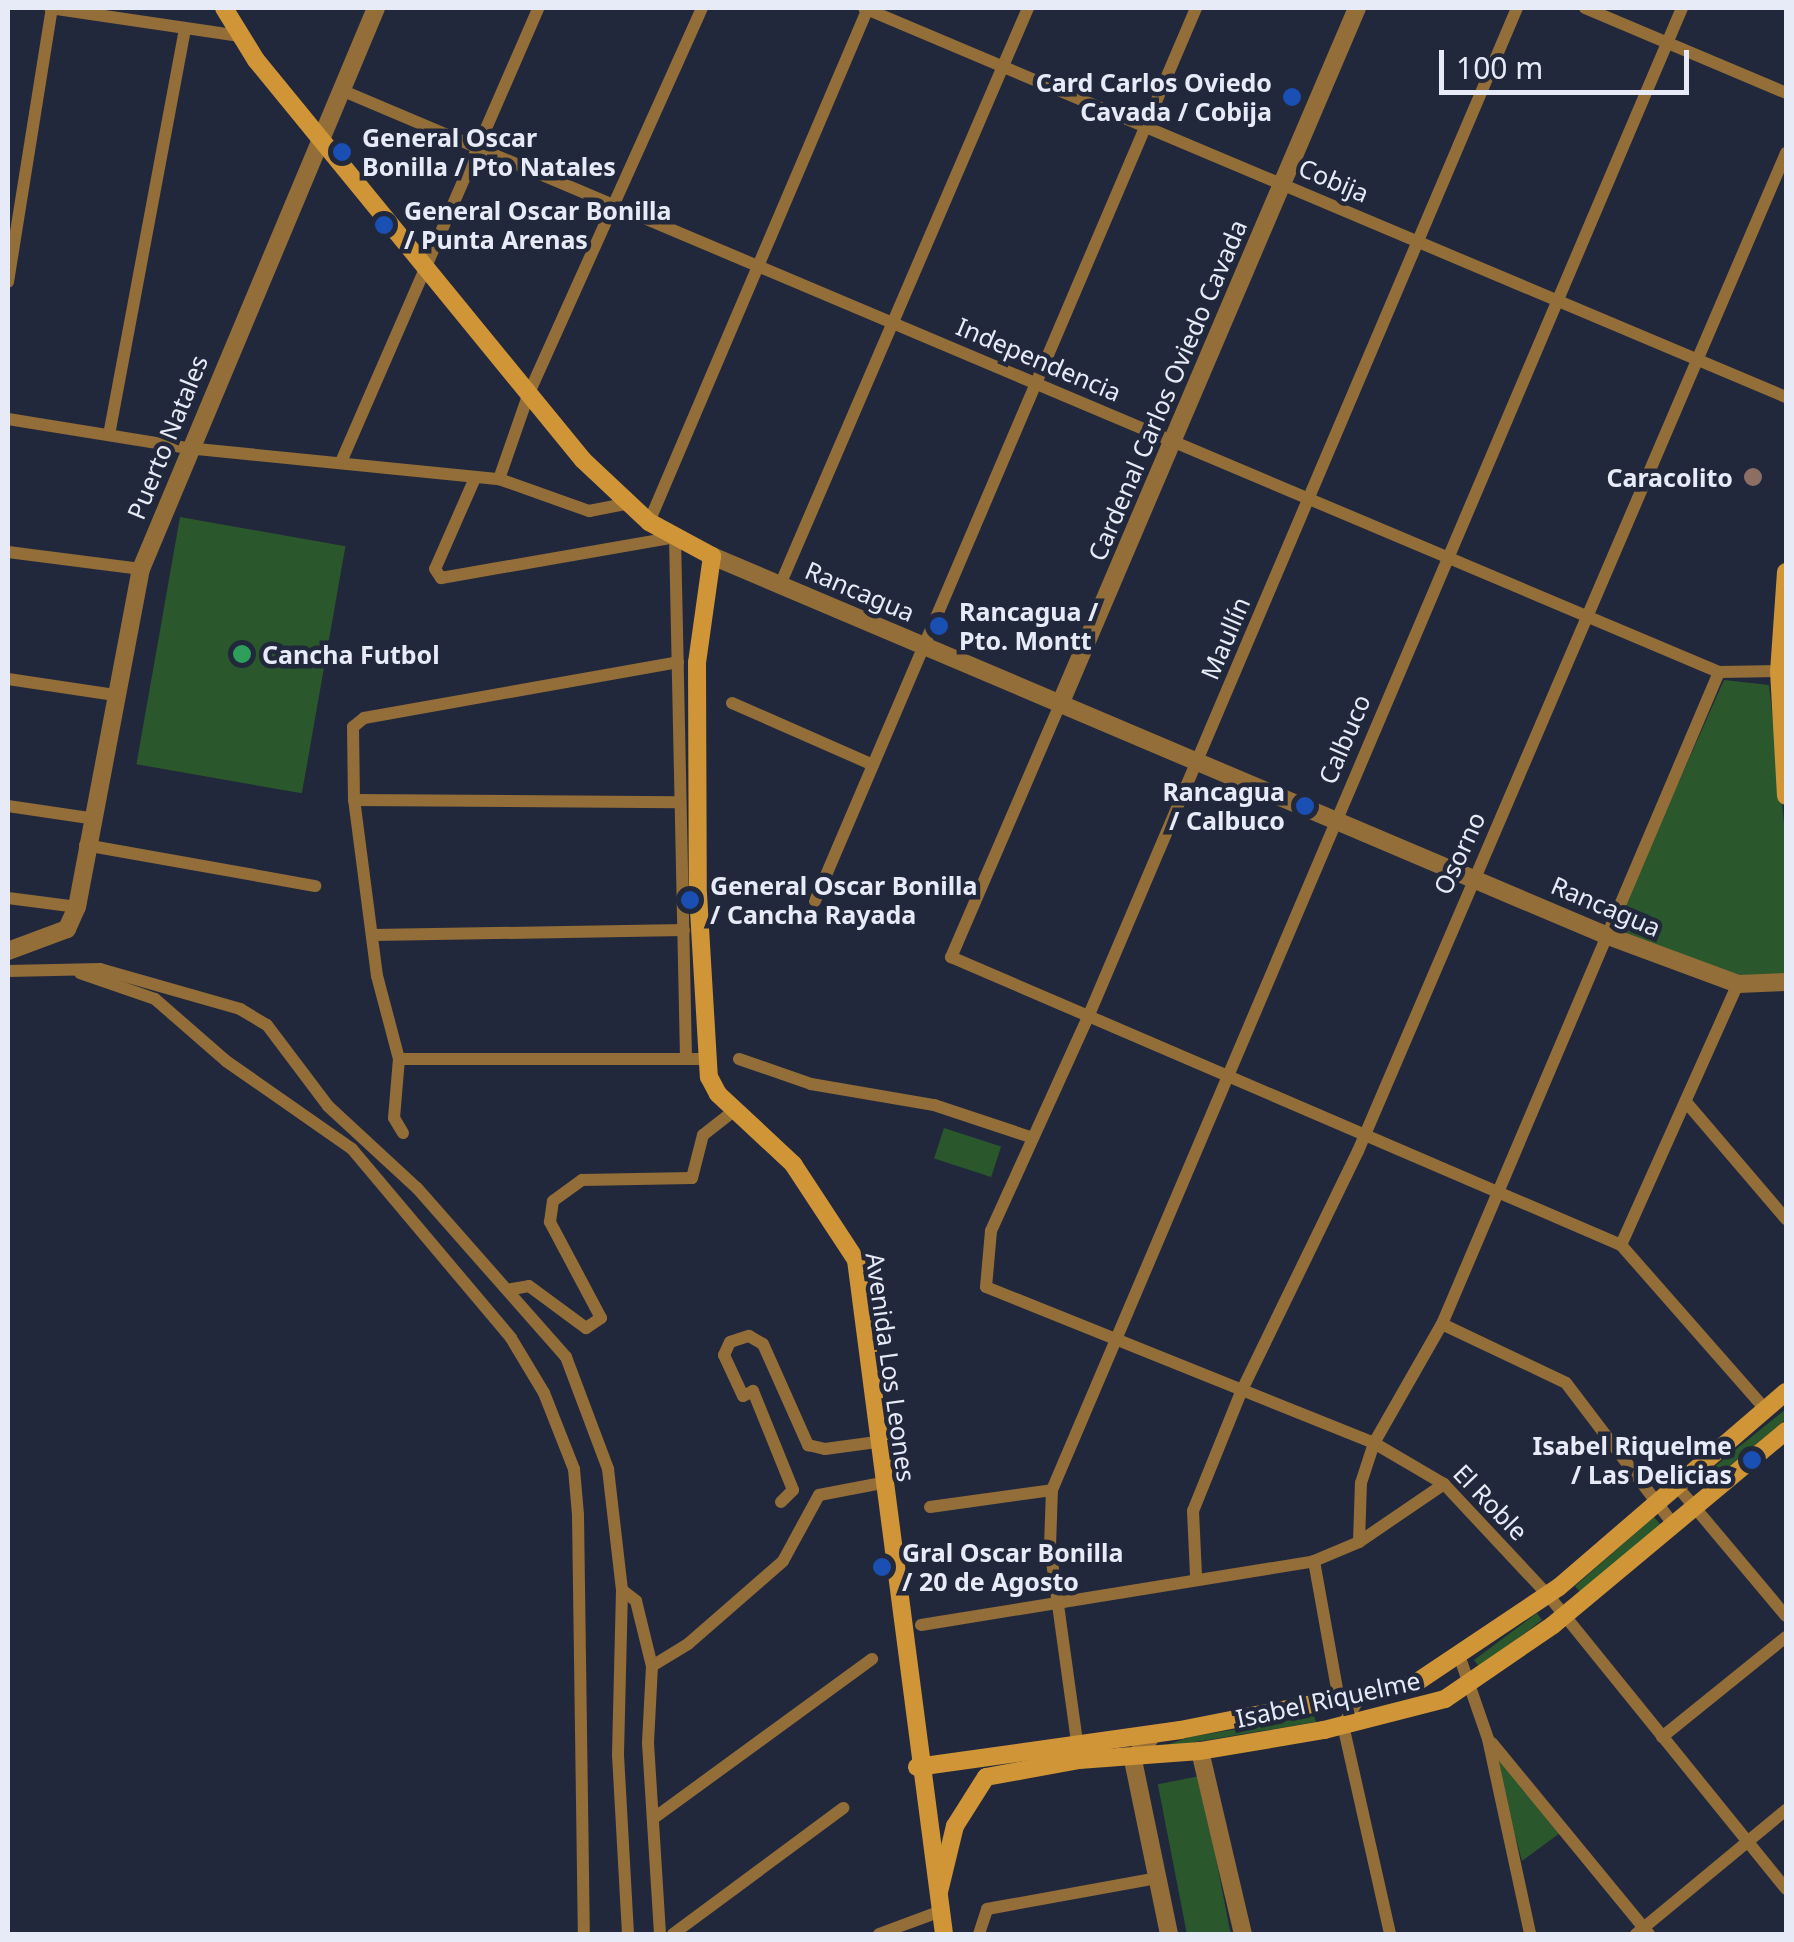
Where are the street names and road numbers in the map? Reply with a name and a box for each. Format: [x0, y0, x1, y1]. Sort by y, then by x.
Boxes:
street label: Cobija [1294, 152, 1374, 208]
street label: Cardenal Carlos Oviedo Cavada [1081, 215, 1253, 565]
street label: Independencia [952, 311, 1126, 407]
street label: Puerto Natales [120, 351, 214, 523]
street label: Rancagua [801, 555, 919, 627]
street label: Maullín [1194, 592, 1256, 684]
street label: Calbuco [1312, 690, 1376, 788]
street label: Osorno [1427, 807, 1491, 899]
street label: Rancagua [1547, 870, 1665, 942]
street label: Avenida Los Leones [860, 1250, 922, 1484]
street label: El Roble [1448, 1458, 1534, 1546]
street label: Isabel Riquelme [1233, 1665, 1423, 1733]

